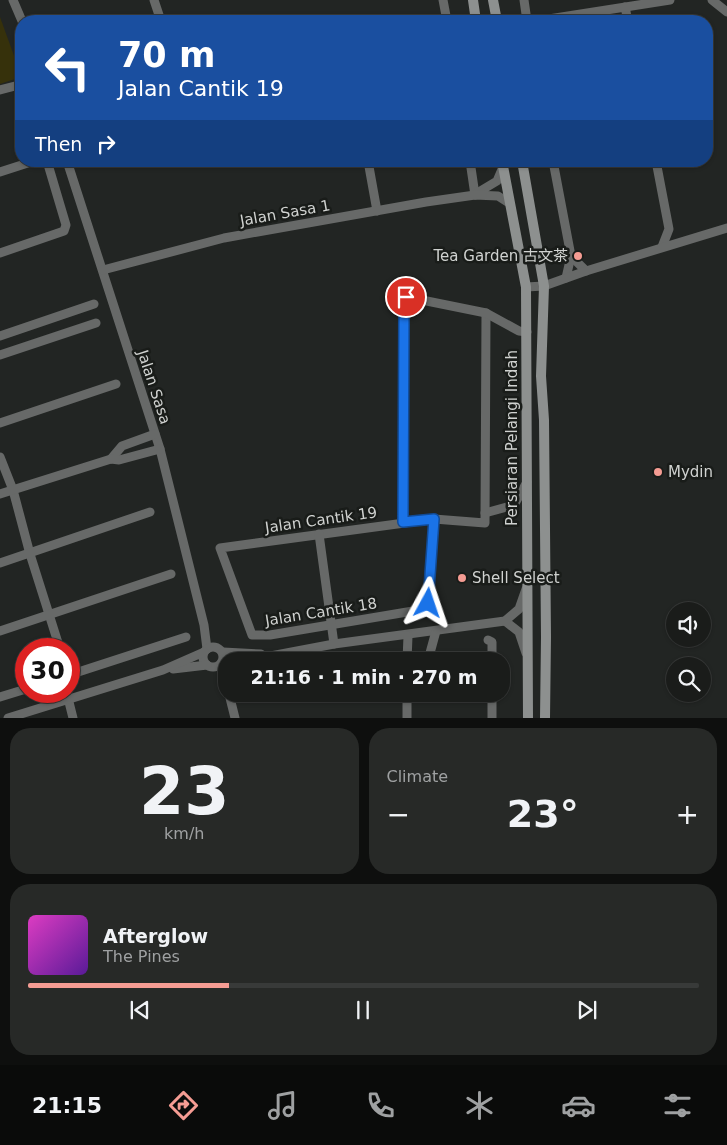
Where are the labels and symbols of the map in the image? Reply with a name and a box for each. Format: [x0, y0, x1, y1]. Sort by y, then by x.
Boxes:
street label: Jalan Sasa 1 [237, 196, 332, 230]
place label: Tea Garden 古文茶 [432, 247, 568, 265]
marker: Tea Garden 古文茶 [572, 250, 584, 262]
pin [385, 276, 427, 318]
street label: Jalan Sasa [133, 347, 174, 426]
street label: Persiaran Pelangi Indah [503, 350, 521, 526]
place label: Mydin [668, 463, 713, 481]
marker: Mydin [652, 466, 664, 478]
street label: Jalan Cantik 19 [263, 503, 378, 537]
place label: Shell Select [472, 569, 560, 587]
marker: Shell Select [456, 572, 468, 584]
position arrow [401, 576, 453, 628]
street label: Jalan Cantik 18 [263, 594, 378, 630]
speed limit sign: 30 [15, 638, 80, 703]

